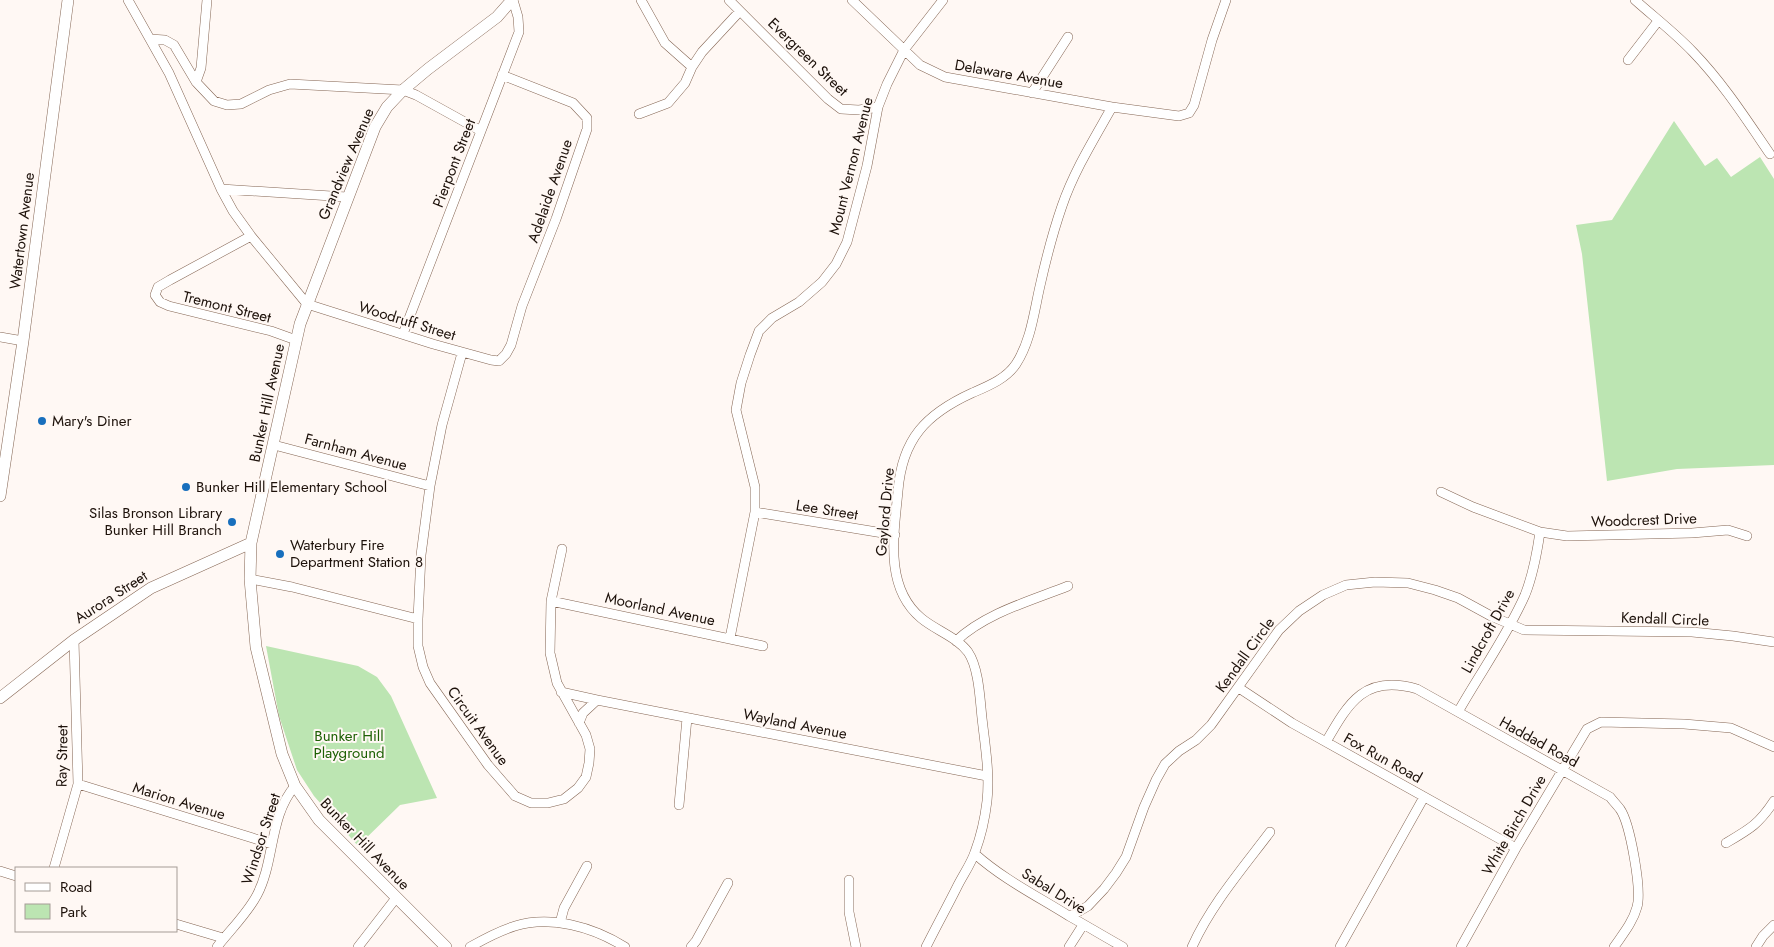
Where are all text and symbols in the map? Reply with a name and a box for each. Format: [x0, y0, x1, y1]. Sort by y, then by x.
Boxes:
street label: Evergreen Street [763, 13, 853, 101]
street label: Delaware Avenue [953, 54, 1065, 94]
street label: Mount Vernon Avenue [823, 95, 879, 237]
street label: Grandview Avenue [312, 104, 380, 223]
street label: Pierpont Street [427, 115, 481, 211]
street label: Adelaide Avenue [522, 136, 578, 246]
street label: Watertown Avenue [4, 171, 40, 291]
street label: Tremont Street [181, 285, 274, 329]
street label: Woodruff Street [356, 296, 459, 346]
street label: Bunker Hill Avenue [244, 341, 290, 464]
place label: Mary's Diner [52, 410, 133, 432]
marker: Mary's Diner [36, 415, 48, 427]
street label: Farnham Avenue [302, 428, 410, 476]
street label: Gaylord Drive [870, 467, 900, 557]
place label: Bunker Hill Elementary School [196, 476, 387, 498]
marker: Bunker Hill Elementary School [180, 481, 192, 493]
street label: Lee Street [794, 494, 860, 526]
place label: Silas Bronson Library Bunker Hill Branch [89, 502, 222, 541]
street label: Woodcrest Drive [1591, 507, 1698, 533]
marker: Silas Bronson Library Bunker Hill Branch [226, 516, 238, 528]
place label: Waterbury Fire Department Station 8 [290, 534, 423, 573]
marker: Waterbury Fire Department Station 8 [274, 548, 286, 560]
street label: Aurora Street [70, 565, 152, 629]
street label: Lindcroft Drive [1456, 585, 1520, 677]
street label: Moorland Avenue [603, 587, 717, 631]
street label: Kendall Circle [1621, 606, 1710, 632]
street label: Kendall Circle [1210, 613, 1280, 697]
street label: Circuit Avenue [442, 682, 514, 770]
street label: Wayland Avenue [741, 703, 849, 745]
street label: Haddad Road [1495, 711, 1583, 773]
street label: Ray Street [50, 724, 74, 787]
park label: Bunker Hill Playground [313, 725, 385, 764]
street label: Fox Run Road [1340, 727, 1426, 789]
street label: White Birch Drive [1476, 771, 1552, 879]
street label: Marion Avenue [130, 776, 228, 826]
street label: Windsor Street [236, 790, 286, 888]
street label: Bunker Hill Avenue [315, 793, 415, 895]
street label: Sabal Drive [1017, 862, 1091, 920]
legend [15, 867, 178, 932]
text: Road [60, 876, 92, 898]
text: Park [60, 901, 87, 923]

